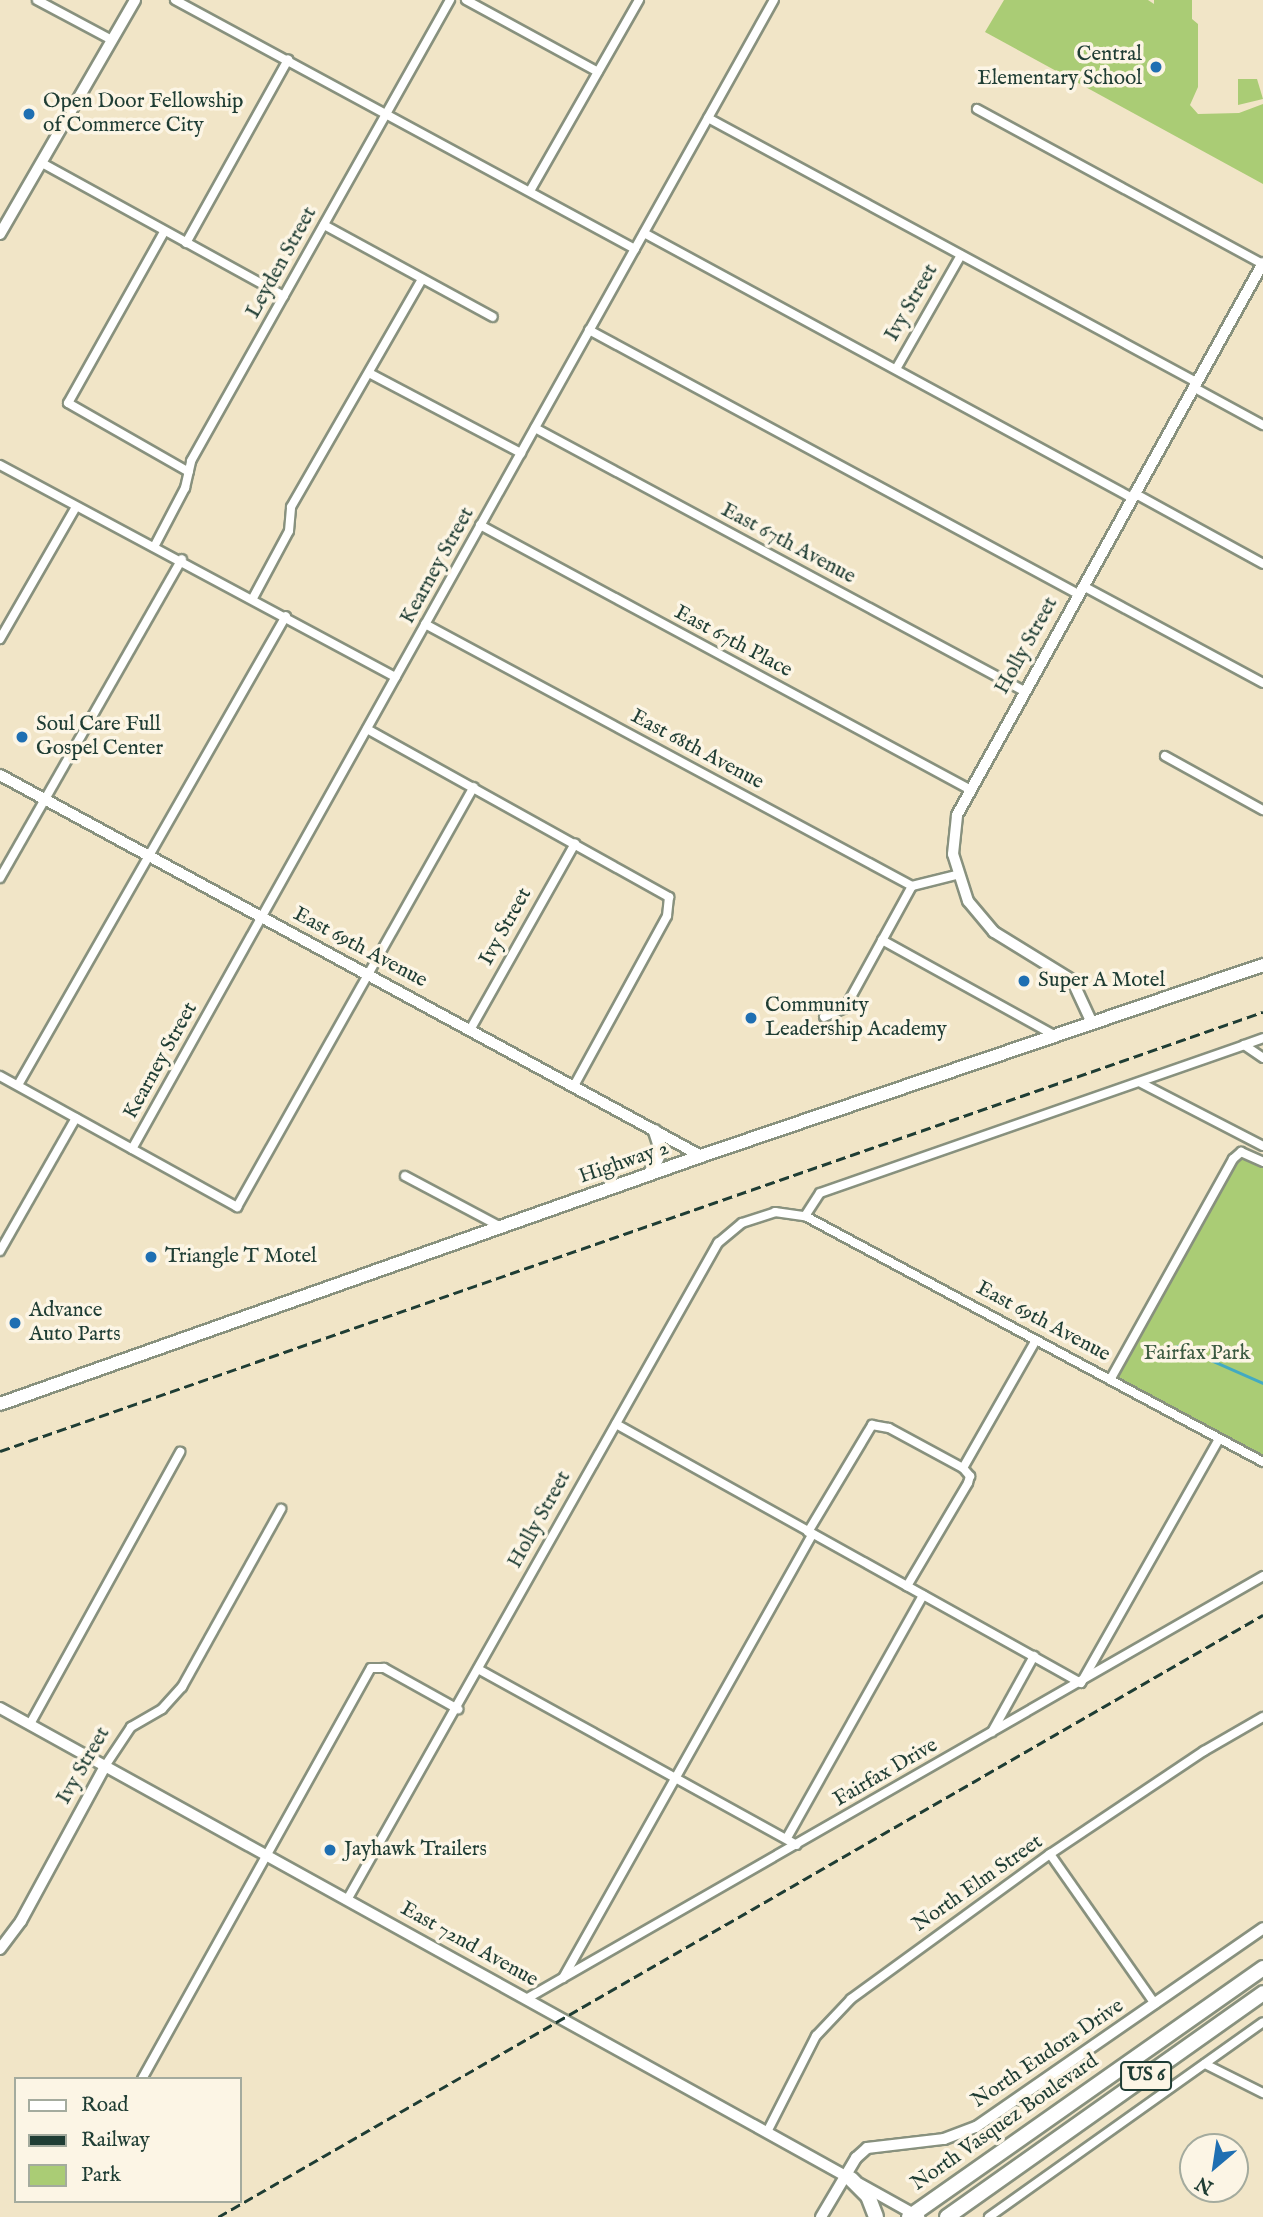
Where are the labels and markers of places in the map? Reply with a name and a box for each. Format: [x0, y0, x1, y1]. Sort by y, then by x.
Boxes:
place label: Central Elementary School [977, 42, 1142, 92]
marker: Central Elementary School [1148, 59, 1164, 75]
place label: Open Door Fellowship of Commerce City [43, 89, 244, 139]
marker: Open Door Fellowship of Commerce City [21, 106, 37, 122]
place label: Soul Care Full Gospel Center [36, 712, 163, 762]
marker: Soul Care Full Gospel Center [14, 729, 30, 745]
place label: Super A Motel [1038, 968, 1165, 994]
marker: Super A Motel [1016, 973, 1032, 989]
place label: Community Leadership Academy [765, 993, 947, 1043]
marker: Community Leadership Academy [743, 1010, 759, 1026]
place label: Triangle T Motel [165, 1244, 317, 1270]
marker: Triangle T Motel [143, 1249, 159, 1265]
place label: Advance Auto Parts [29, 1298, 121, 1348]
marker: Advance Auto Parts [7, 1315, 23, 1331]
place label: Jayhawk Trailers [344, 1837, 487, 1863]
marker: Jayhawk Trailers [322, 1842, 338, 1858]

